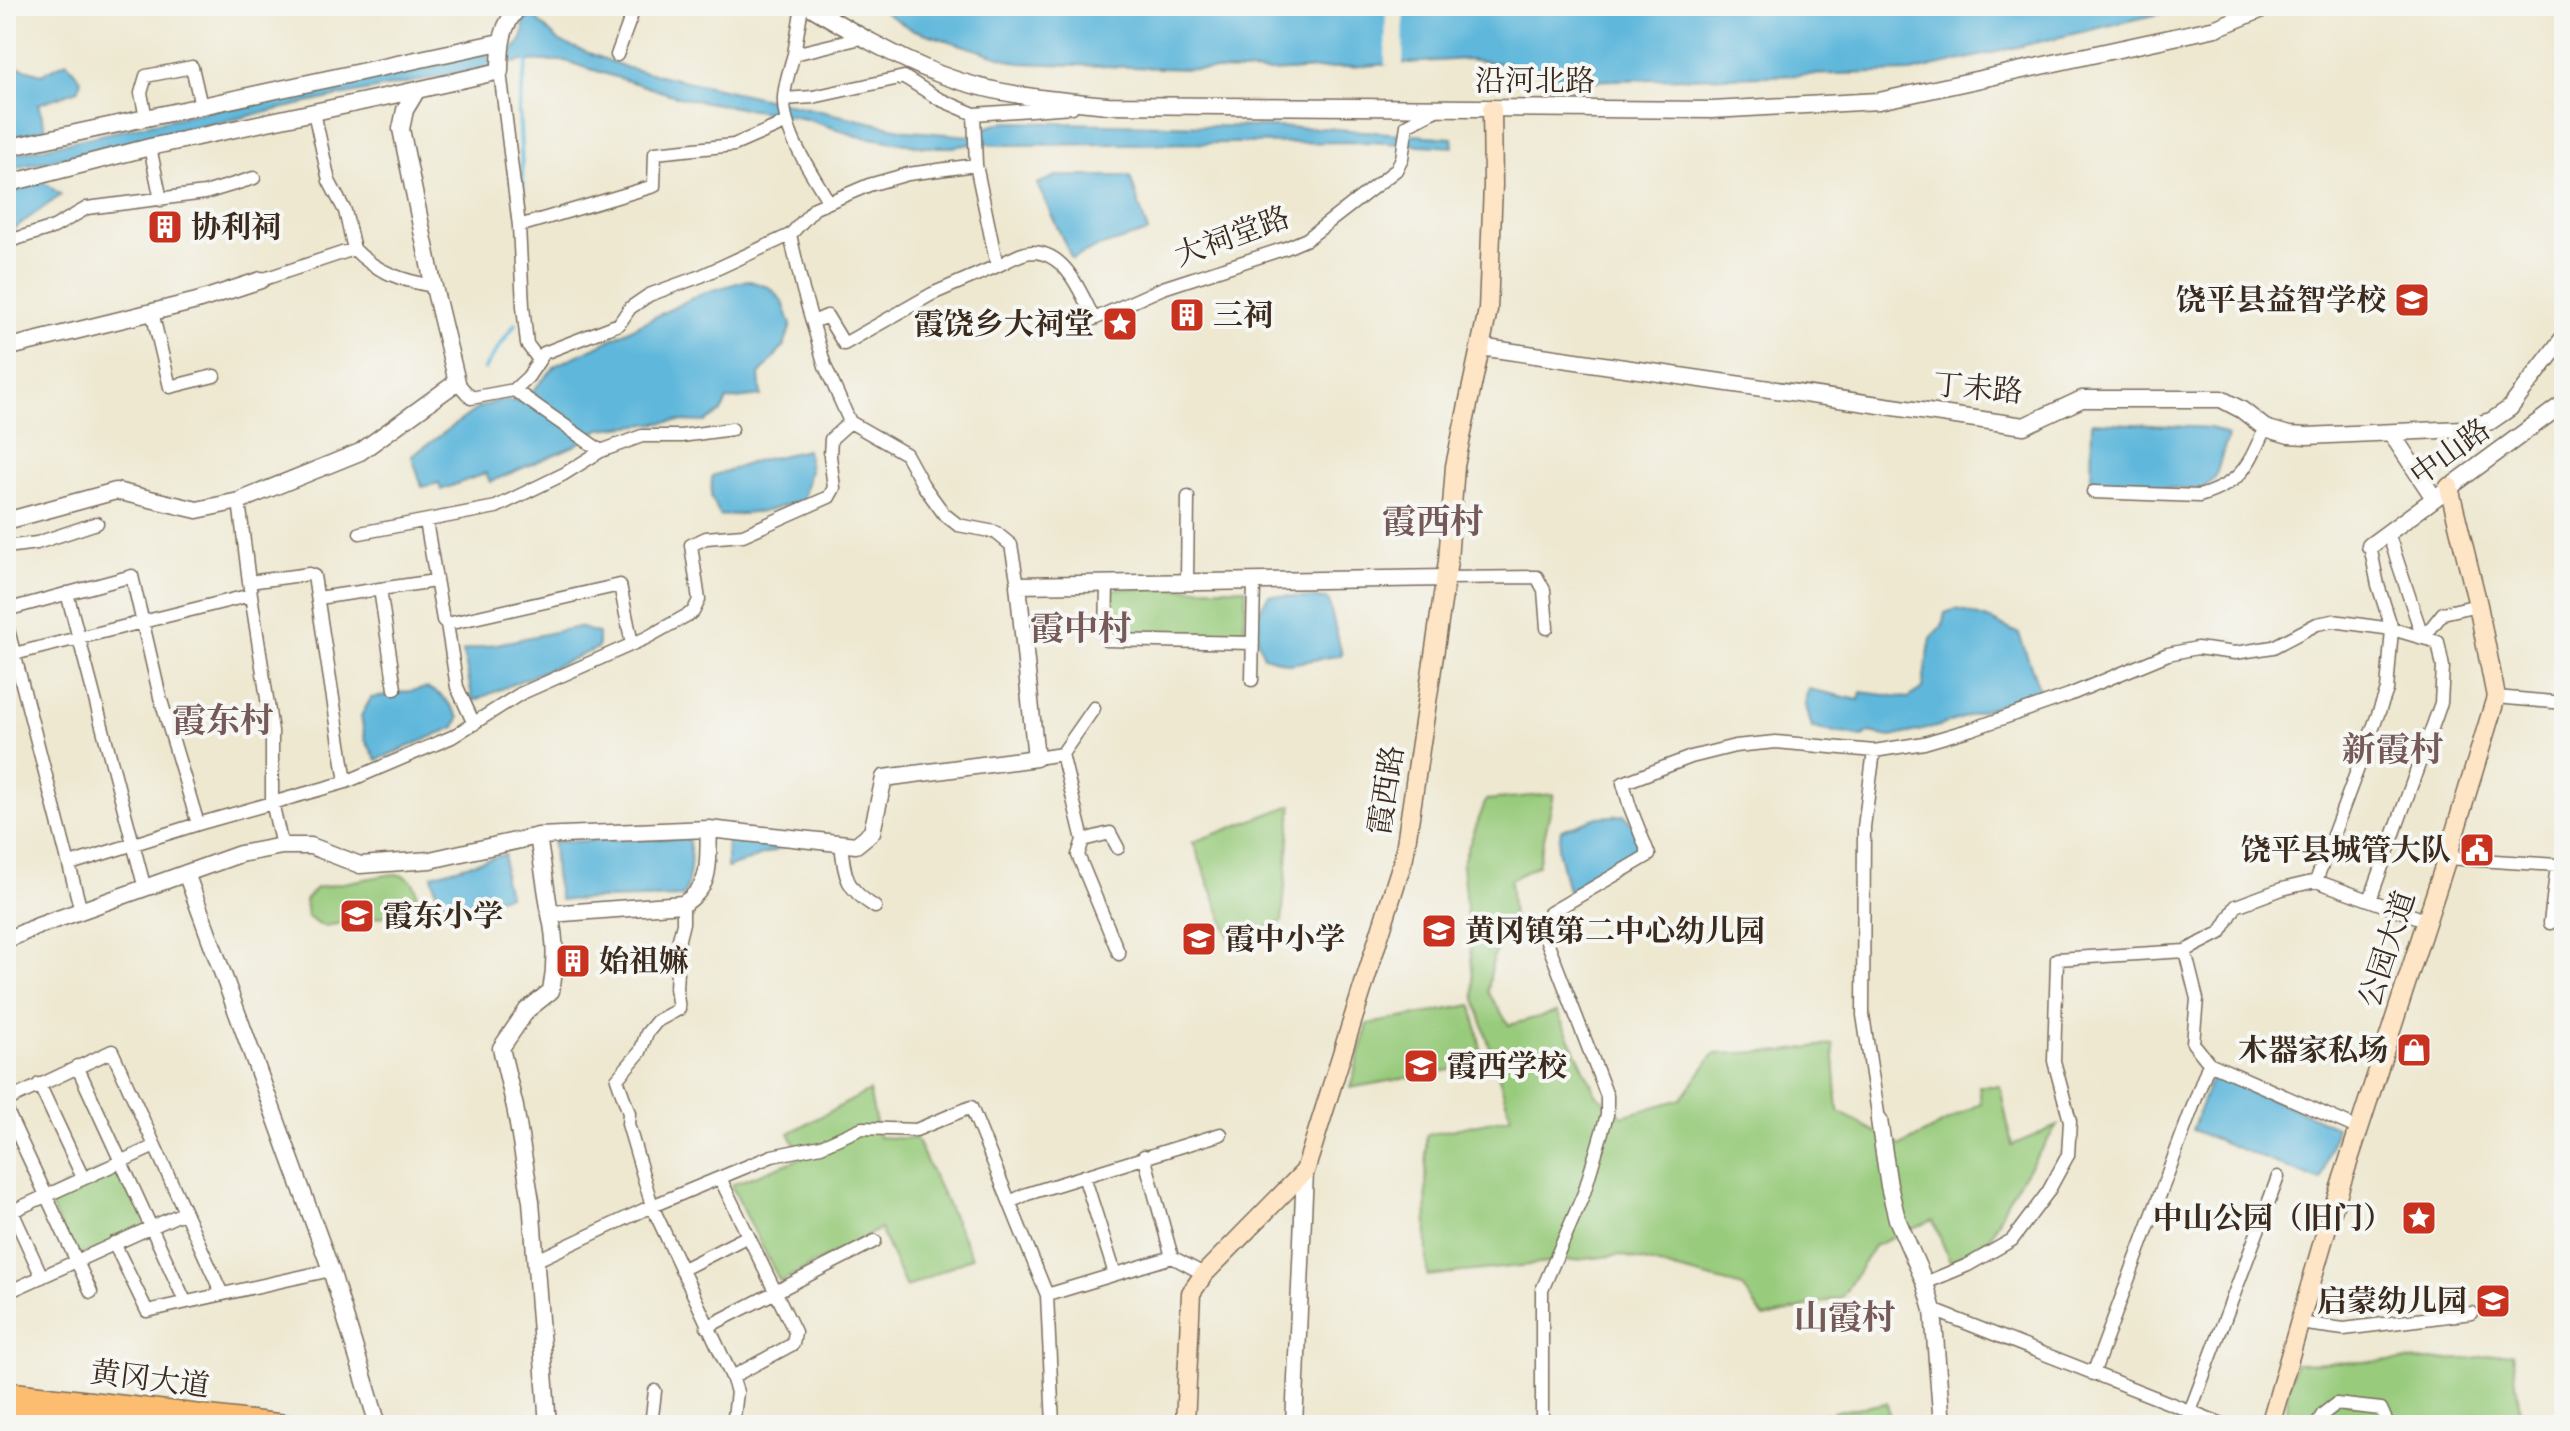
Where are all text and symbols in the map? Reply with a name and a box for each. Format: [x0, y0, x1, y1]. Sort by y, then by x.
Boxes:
street label: 沿河北路 [1475, 61, 1595, 101]
street label: 大祠堂路 [1169, 197, 1295, 275]
place label: 协利祠 [191, 207, 281, 247]
building icon: 协利祠 [146, 208, 184, 246]
place label: 饶平县益智学校 [2176, 280, 2386, 320]
school or university icon: 饶平县益智学校 [2393, 281, 2431, 319]
place label: 三祠 [1213, 295, 1273, 335]
building icon: 三祠 [1168, 296, 1206, 334]
place label: 霞饶乡大祠堂 [914, 304, 1094, 344]
place icon: 霞饶乡大祠堂 [1101, 305, 1139, 343]
street label: 丁未路 [1931, 364, 2025, 412]
street label: 中山路 [2402, 409, 2498, 495]
district label: 霞西村 [1382, 498, 1484, 545]
district label: 霞中村 [1030, 605, 1132, 652]
district label: 霞东村 [172, 697, 274, 744]
district label: 新霞村 [2342, 726, 2444, 773]
street label: 霞西路 [1359, 742, 1413, 838]
place label: 饶平县城管大队 [2241, 830, 2451, 870]
public building icon: 饶平县城管大队 [2458, 831, 2496, 869]
street label: 公园大道 [2349, 886, 2425, 1012]
place label: 霞东小学 [383, 896, 503, 936]
school or university icon: 霞东小学 [338, 897, 376, 935]
place label: 黄冈镇第二中心幼儿园 [1465, 911, 1765, 951]
school or university icon: 黄冈镇第二中心幼儿园 [1420, 912, 1458, 950]
place label: 霞中小学 [1225, 919, 1345, 959]
school or university icon: 霞中小学 [1180, 920, 1218, 958]
place label: 始祖嫲 [599, 941, 689, 981]
building icon: 始祖嫲 [554, 942, 592, 980]
place label: 木器家私场 [2238, 1030, 2388, 1070]
shop icon: 木器家私场 [2395, 1031, 2433, 1069]
place label: 霞西学校 [1447, 1046, 1567, 1086]
school or university icon: 霞西学校 [1402, 1047, 1440, 1085]
place label: 中山公园（旧门） [2153, 1198, 2393, 1238]
place icon: 中山公园（旧门） [2400, 1199, 2438, 1237]
place label: 启蒙幼儿园 [2317, 1281, 2467, 1321]
school or university icon: 启蒙幼儿园 [2474, 1282, 2512, 1320]
district label: 山霞村 [1794, 1294, 1896, 1341]
street label: 黄冈大道 [88, 1352, 212, 1406]

